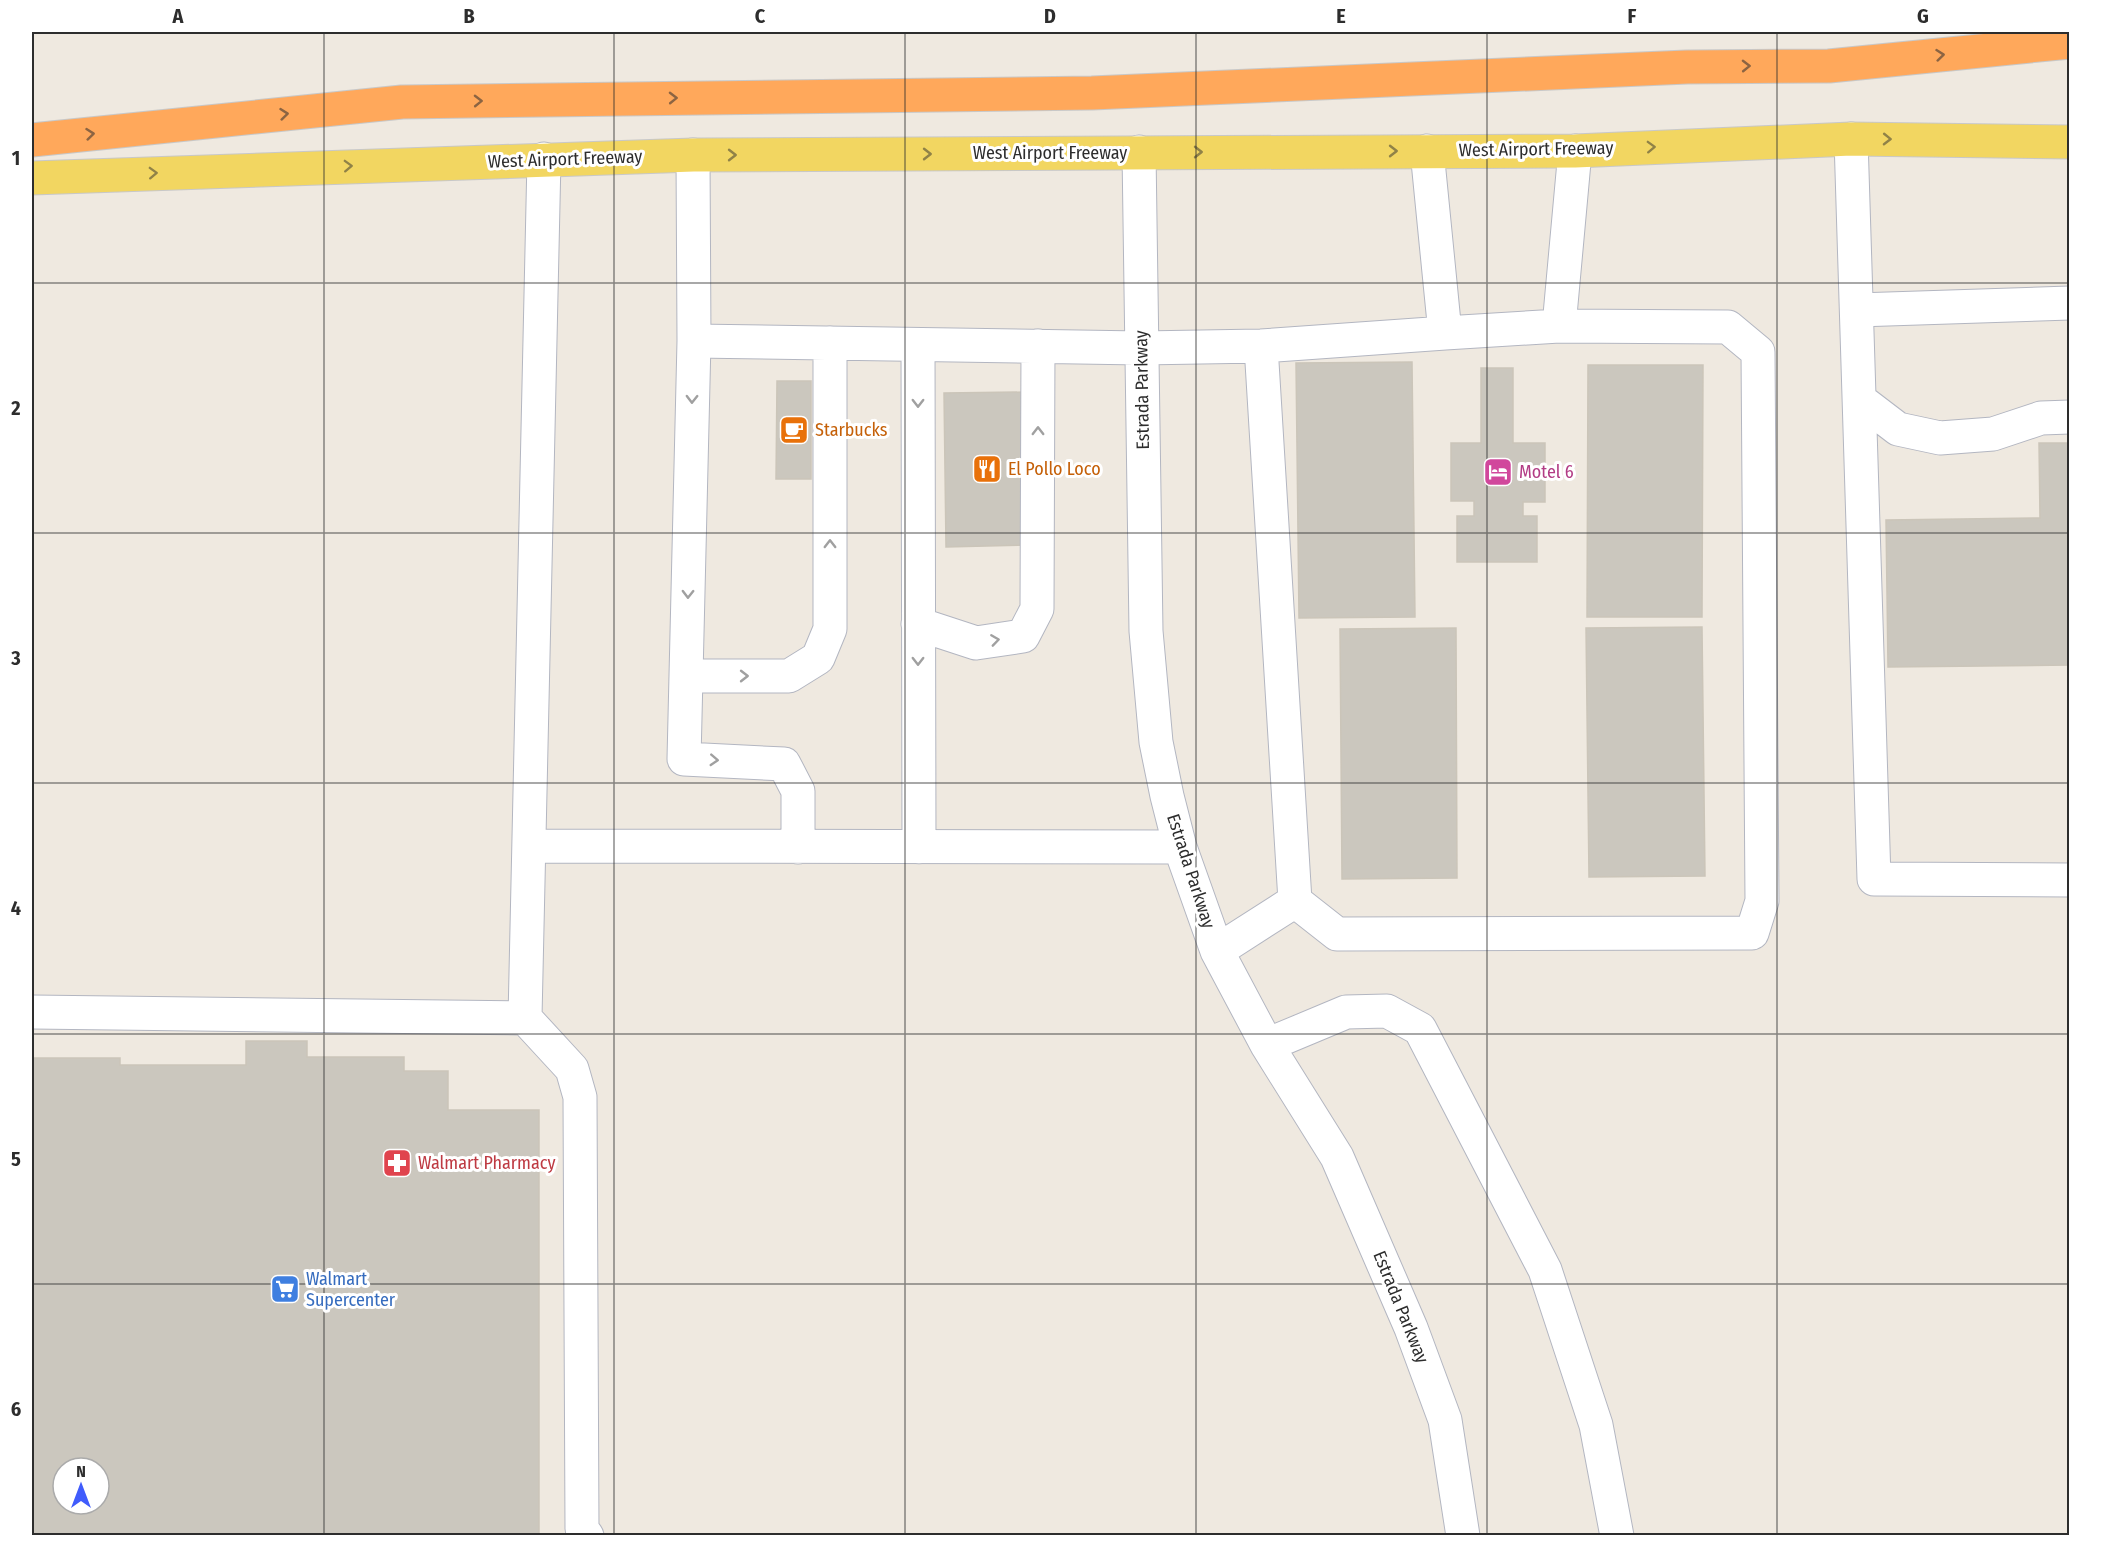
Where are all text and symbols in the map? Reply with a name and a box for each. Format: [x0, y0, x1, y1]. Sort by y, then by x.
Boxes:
text: A [172, 4, 185, 28]
text: B [463, 4, 475, 28]
text: C [755, 4, 766, 28]
text: D [1044, 4, 1056, 28]
text: E [1336, 4, 1346, 28]
text: F [1628, 4, 1637, 28]
text: G [1917, 4, 1929, 28]
one-way arrow [1936, 49, 1945, 62]
one-way arrow [1741, 60, 1750, 73]
one-way arrow [668, 92, 677, 104]
one-way arrow [474, 95, 483, 107]
one-way arrow [279, 108, 288, 121]
one-way arrow [85, 128, 94, 141]
one-way arrow [1883, 133, 1892, 145]
street label: West Airport Freeway [1458, 137, 1614, 161]
one-way arrow [1646, 141, 1655, 154]
street label: West Airport Freeway [973, 142, 1127, 164]
street label: West Airport Freeway [487, 145, 643, 173]
one-way arrow [1388, 145, 1397, 157]
text: 1 [12, 146, 20, 170]
one-way arrow [1193, 146, 1202, 158]
one-way arrow [922, 148, 931, 160]
one-way arrow [727, 149, 736, 161]
one-way arrow [343, 160, 352, 173]
one-way arrow [148, 167, 157, 180]
street label: Estrada Parkway [1130, 330, 1154, 450]
one-way arrow [686, 395, 699, 404]
text: 2 [10, 396, 21, 420]
one-way arrow [912, 399, 924, 408]
cafe icon: Starbucks [778, 414, 810, 446]
place label: Starbucks [815, 419, 888, 441]
one-way arrow [1032, 427, 1044, 436]
restaurant icon: El Pollo Loco [971, 453, 1003, 485]
hotel icon: Motel 6 [1482, 456, 1514, 488]
place label: El Pollo Loco [1008, 458, 1101, 480]
place label: Motel 6 [1519, 461, 1574, 483]
one-way arrow [824, 540, 836, 549]
one-way arrow [682, 590, 694, 599]
one-way arrow [990, 635, 999, 647]
text: 3 [10, 646, 21, 670]
one-way arrow [912, 657, 924, 666]
one-way arrow [740, 670, 749, 682]
one-way arrow [709, 754, 718, 767]
street label: Estrada Parkway [1162, 811, 1220, 931]
text: 4 [11, 896, 21, 920]
text: 5 [11, 1147, 21, 1171]
pharmacy icon: Walmart Pharmacy [381, 1147, 413, 1179]
place label: Walmart Pharmacy [418, 1152, 555, 1174]
street label: Estrada Parkway [1368, 1248, 1434, 1366]
place label: Walmart Supercenter [306, 1268, 396, 1311]
supermarket icon: Walmart Supercenter [269, 1273, 301, 1305]
text: 6 [11, 1397, 21, 1421]
north arrow [51, 1456, 111, 1516]
text: N [76, 1462, 86, 1481]

